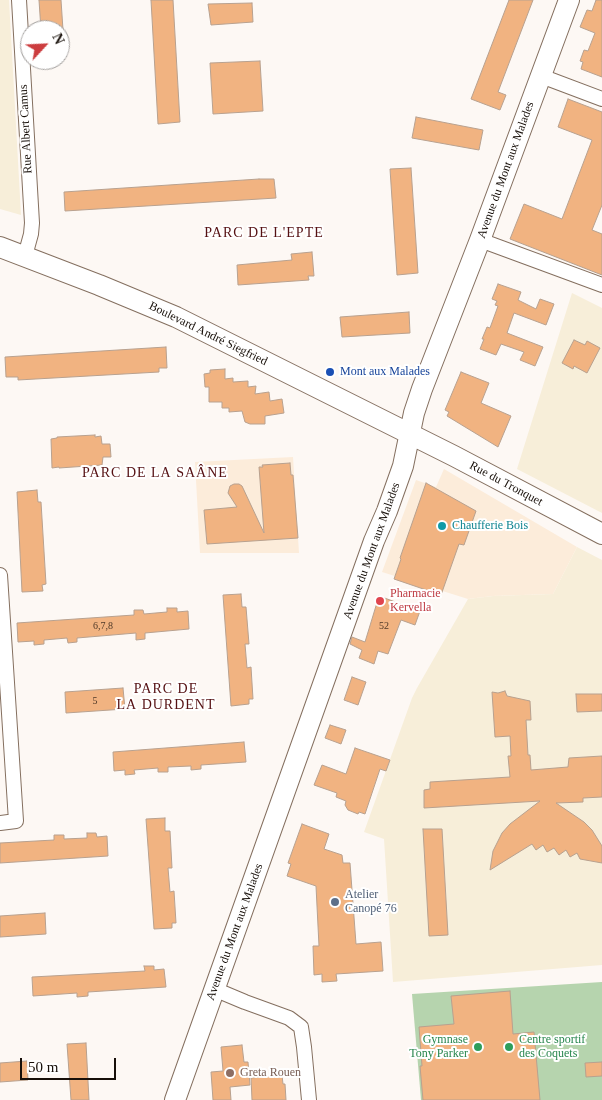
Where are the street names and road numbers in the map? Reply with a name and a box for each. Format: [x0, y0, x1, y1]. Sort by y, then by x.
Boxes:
street label: Rue Albert Camus [16, 84, 36, 174]
street label: Avenue du Mont aux Malades [475, 100, 537, 240]
street label: Boulevard André Siegfried [146, 299, 270, 369]
street label: Rue du Tronquet [467, 459, 545, 509]
street label: Avenue du Mont aux Malades [341, 481, 403, 621]
street label: Avenue du Mont aux Malades [204, 862, 266, 1002]

